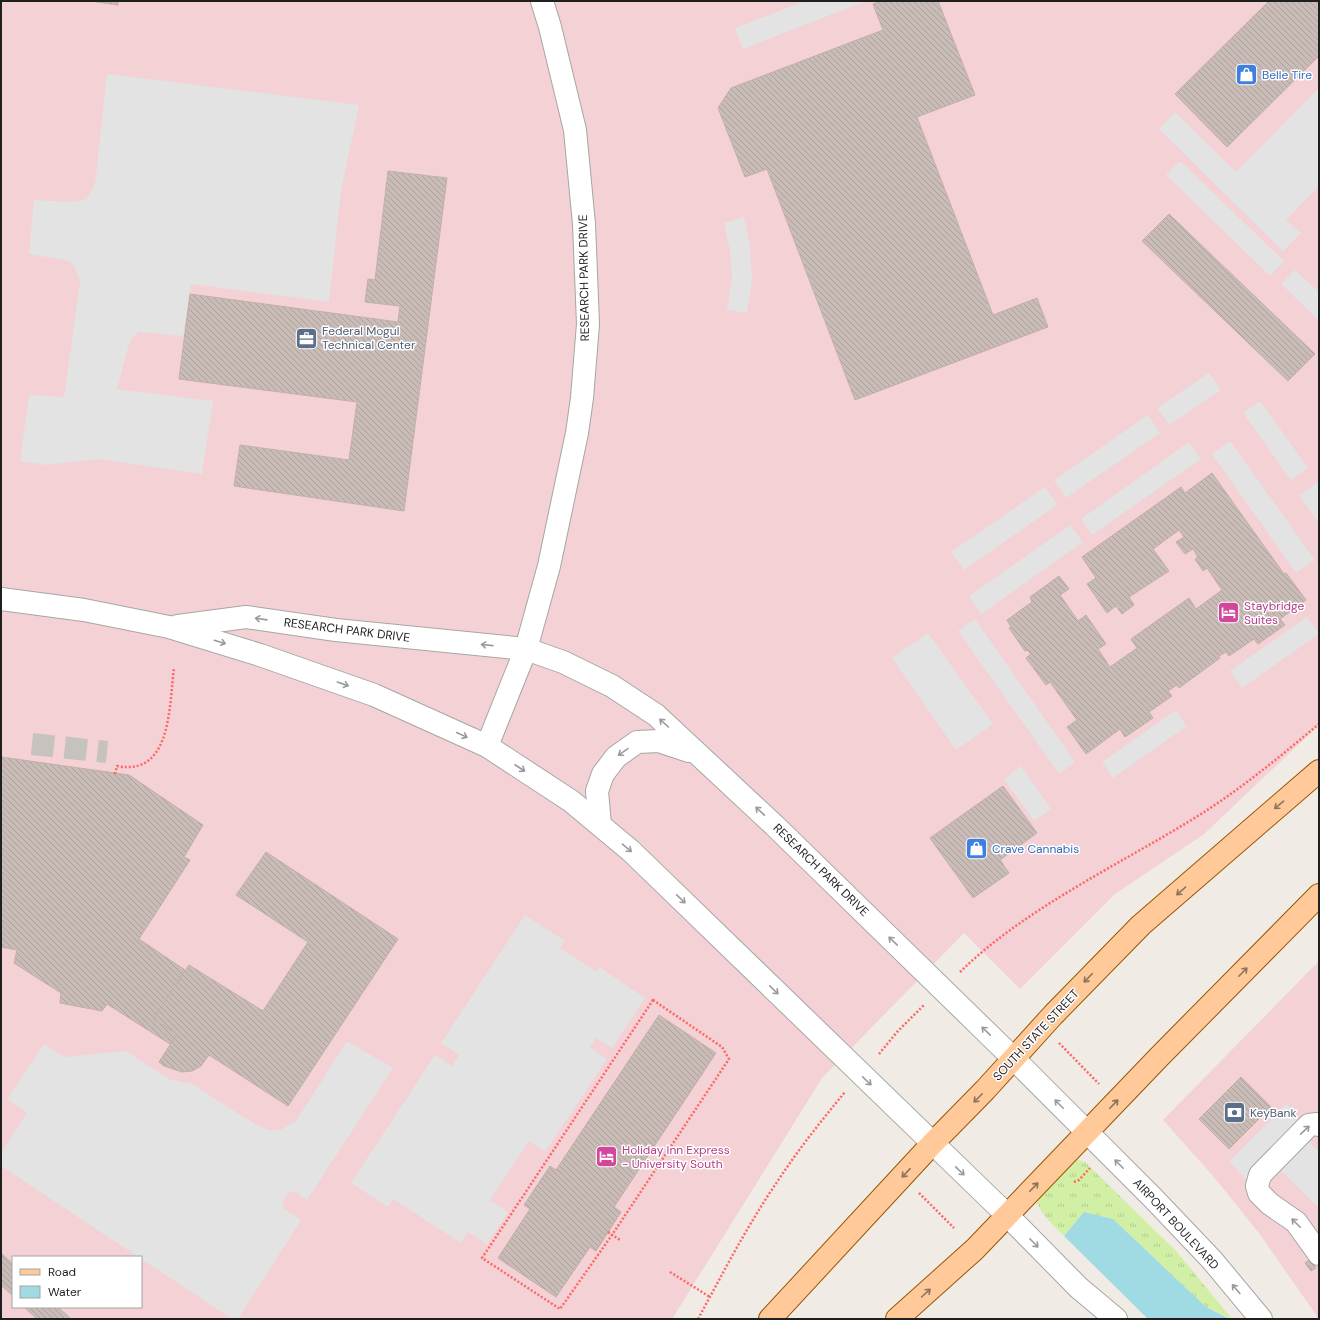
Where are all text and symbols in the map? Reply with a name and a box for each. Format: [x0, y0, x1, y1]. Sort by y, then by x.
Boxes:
shop icon: Belle Tire [1234, 62, 1260, 88]
place label: Belle Tire [1262, 67, 1312, 83]
street label: RESEARCH PARK DRIVE [575, 214, 593, 342]
place label: Federal Mogul Technical Center [322, 323, 416, 353]
office icon: Federal Mogul Technical Center [293, 325, 319, 351]
place label: Staybridge Suites [1244, 598, 1304, 628]
hotel icon: Staybridge Suites [1215, 600, 1241, 626]
street label: RESEARCH PARK DRIVE [283, 614, 411, 646]
one-way arrow [255, 615, 268, 623]
one-way arrow [213, 639, 226, 646]
one-way arrow [481, 641, 494, 649]
one-way arrow [336, 681, 349, 688]
one-way arrow [659, 718, 669, 728]
one-way arrow [456, 732, 468, 739]
one-way arrow [618, 748, 629, 756]
one-way arrow [514, 763, 525, 772]
one-way arrow [1273, 801, 1284, 810]
one-way arrow [755, 807, 765, 816]
street label: RESEARCH PARK DRIVE [770, 820, 872, 920]
shop icon: Crave Cannabis [963, 836, 989, 862]
place label: Crave Cannabis [992, 841, 1079, 857]
one-way arrow [622, 843, 632, 852]
one-way arrow [1176, 886, 1186, 895]
one-way arrow [676, 894, 686, 904]
one-way arrow [888, 936, 898, 945]
one-way arrow [1238, 967, 1248, 977]
one-way arrow [1084, 973, 1093, 983]
one-way arrow [769, 985, 779, 995]
street label: SOUTH STATE STREET [989, 986, 1083, 1084]
one-way arrow [981, 1027, 991, 1036]
one-way arrow [862, 1076, 872, 1086]
one-way arrow [973, 1093, 983, 1103]
one-way arrow [1054, 1099, 1064, 1109]
one-way arrow [1109, 1099, 1119, 1109]
bank icon: KeyBank [1222, 1100, 1248, 1126]
place label: KeyBank [1250, 1105, 1297, 1121]
one-way arrow [1300, 1125, 1310, 1134]
place label: Holiday Inn Express - University South [622, 1142, 730, 1172]
hotel icon: Holiday Inn Express - University South [593, 1144, 619, 1170]
one-way arrow [1114, 1159, 1124, 1169]
one-way arrow [955, 1166, 965, 1176]
one-way arrow [901, 1167, 910, 1178]
street label: AIRPORT BOULEVARD [1130, 1175, 1222, 1273]
one-way arrow [1029, 1182, 1039, 1192]
one-way arrow [1291, 1218, 1301, 1228]
one-way arrow [1029, 1238, 1039, 1248]
legend [12, 1256, 142, 1308]
text: Road [48, 1264, 76, 1280]
text: Water [48, 1284, 82, 1300]
one-way arrow [1232, 1284, 1241, 1294]
one-way arrow [920, 1289, 930, 1298]

